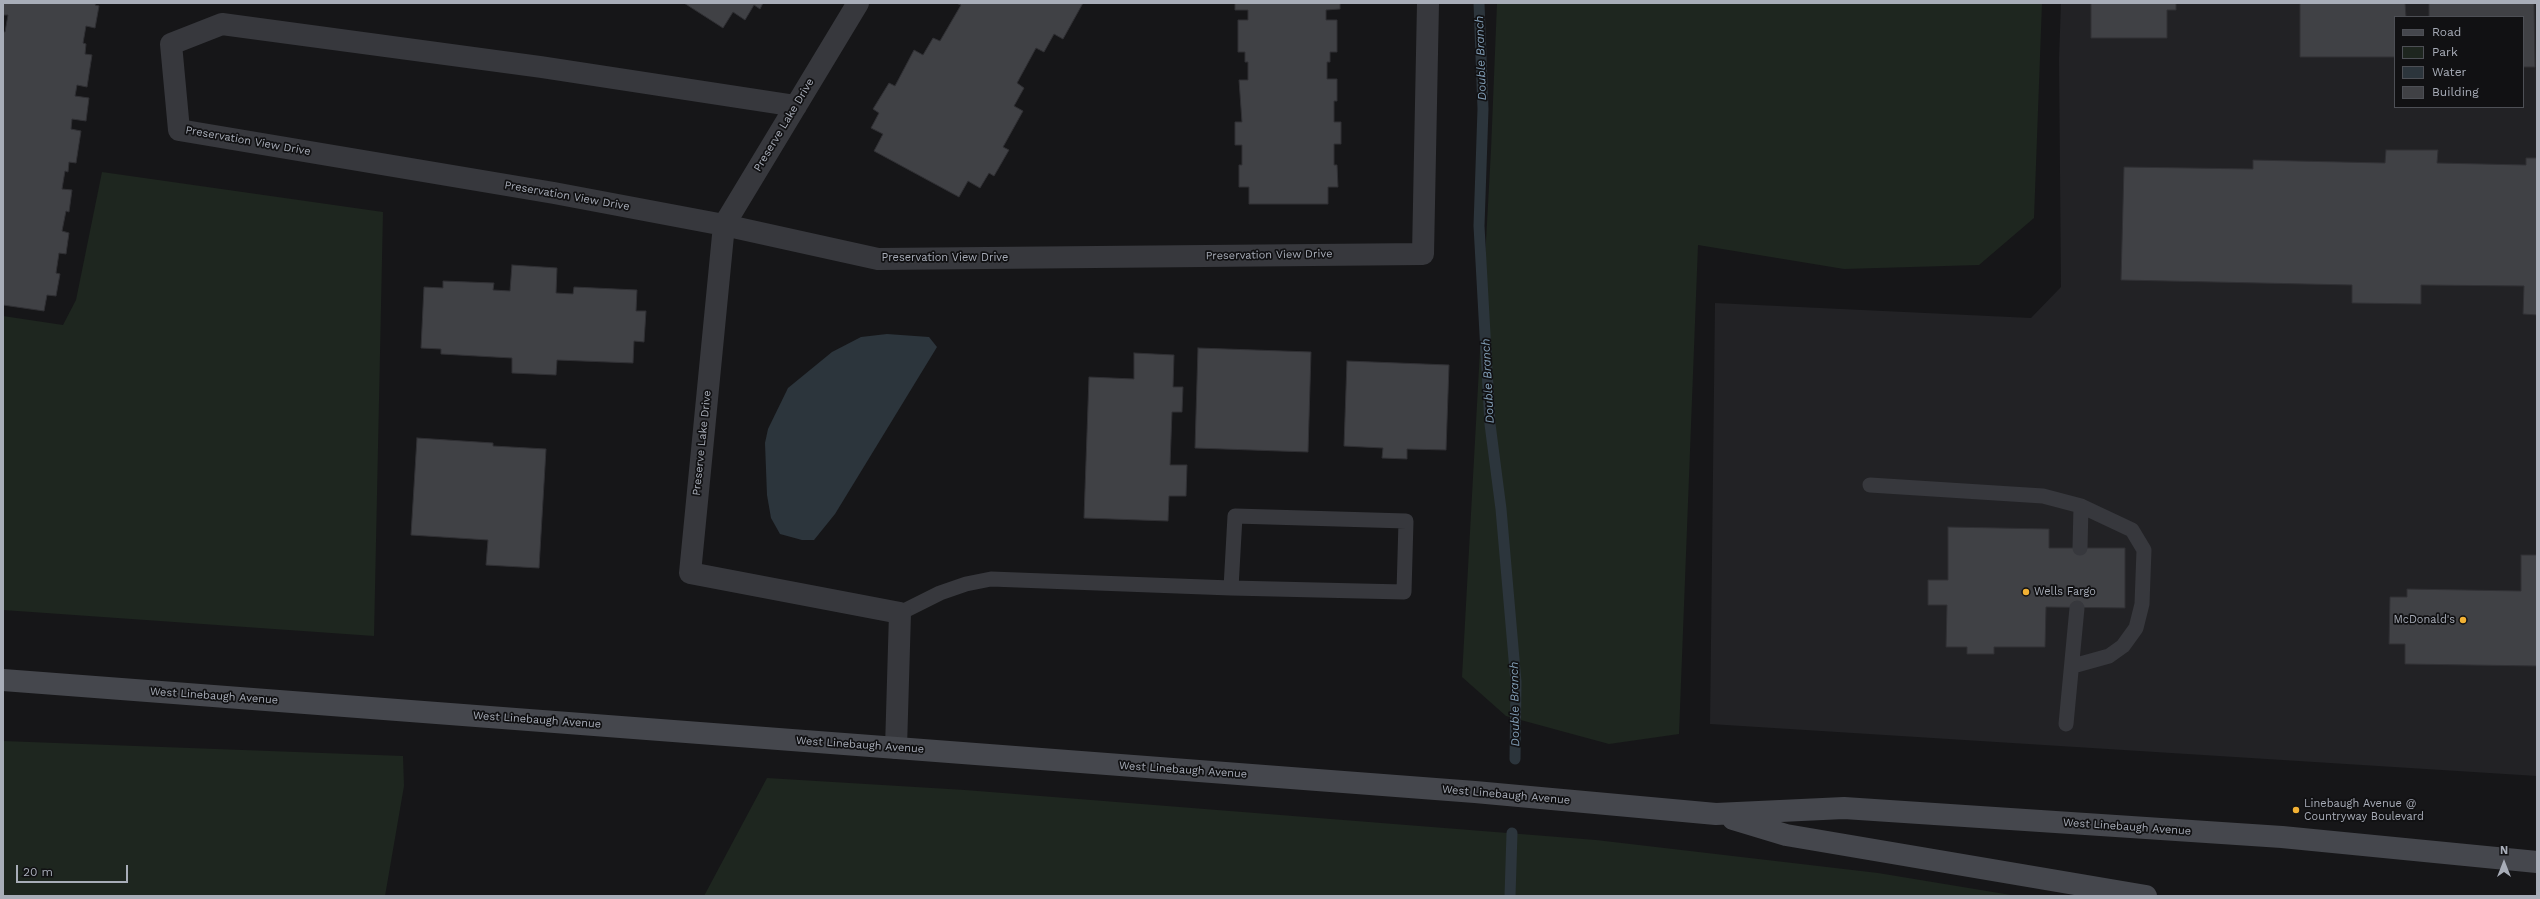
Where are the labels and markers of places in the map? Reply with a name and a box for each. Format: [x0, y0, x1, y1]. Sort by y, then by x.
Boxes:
place label: Wells Fargo [2034, 585, 2096, 599]
marker: Wells Fargo [2021, 587, 2031, 597]
place label: McDonald's [2393, 613, 2455, 627]
marker: McDonald's [2458, 615, 2468, 625]
place label: Linebaugh Avenue @ Countryway Boulevard [2304, 797, 2424, 823]
marker: Linebaugh Avenue @ Countryway Boulevard [2291, 805, 2301, 815]

